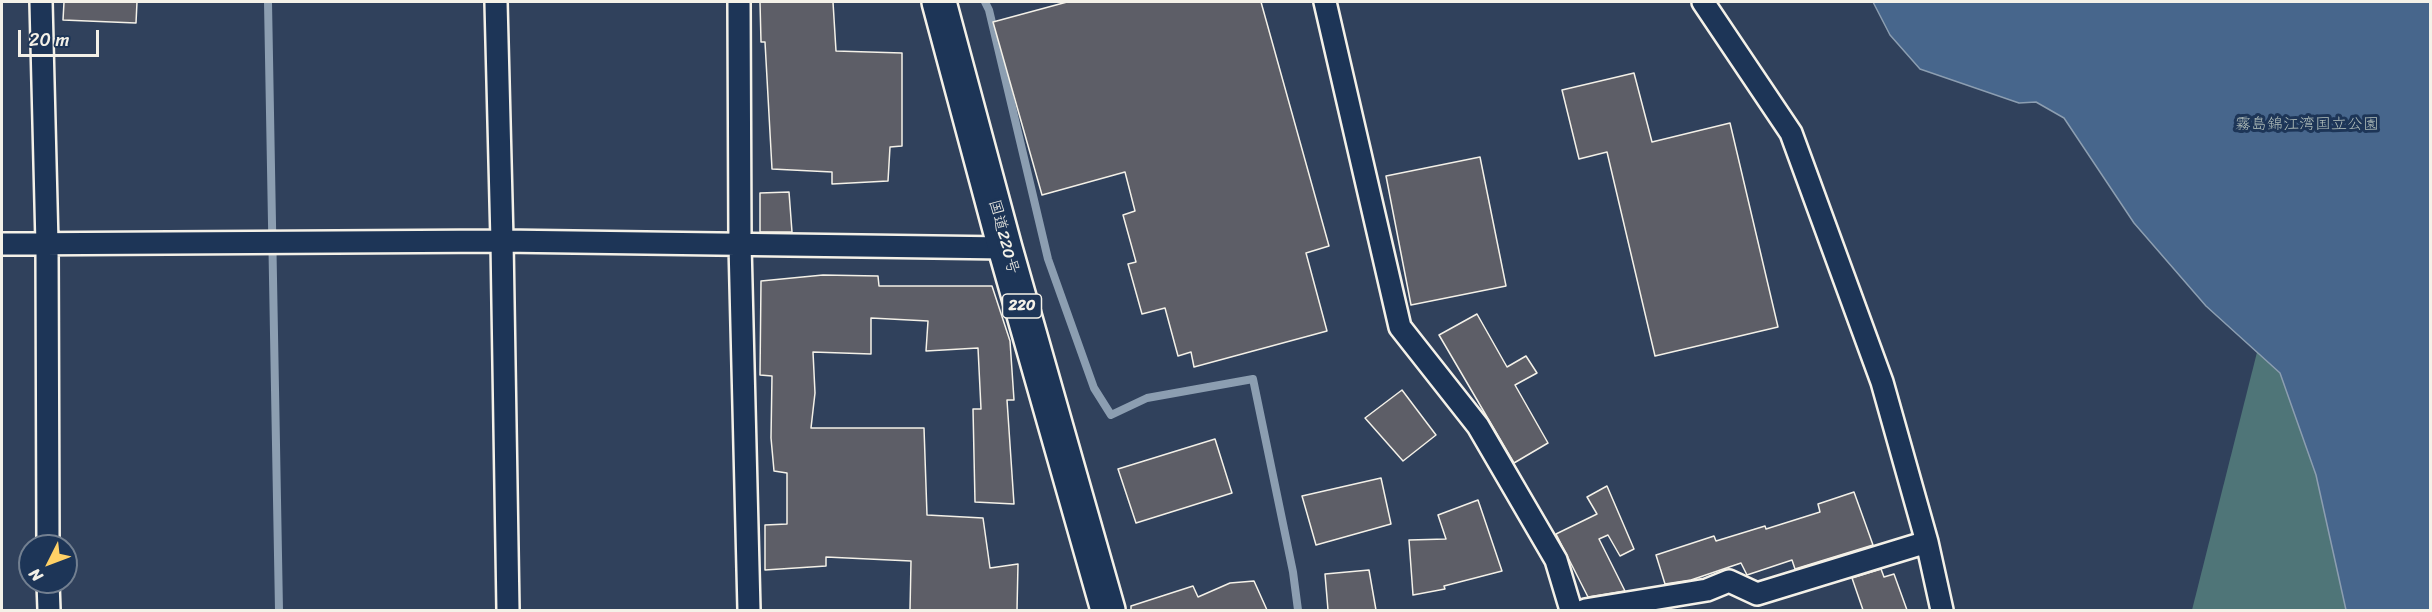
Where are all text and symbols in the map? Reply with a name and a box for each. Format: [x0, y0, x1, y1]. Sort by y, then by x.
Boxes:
scale bar [21, 18, 102, 56]
text: 20 m [29, 24, 69, 56]
park label: 霧島錦江湾国立公園 [2235, 115, 2379, 135]
street label: 国道220号 [984, 198, 1022, 276]
road number: 220 [1002, 294, 1042, 318]
north arrow [18, 534, 78, 594]
text: N [21, 561, 50, 589]

